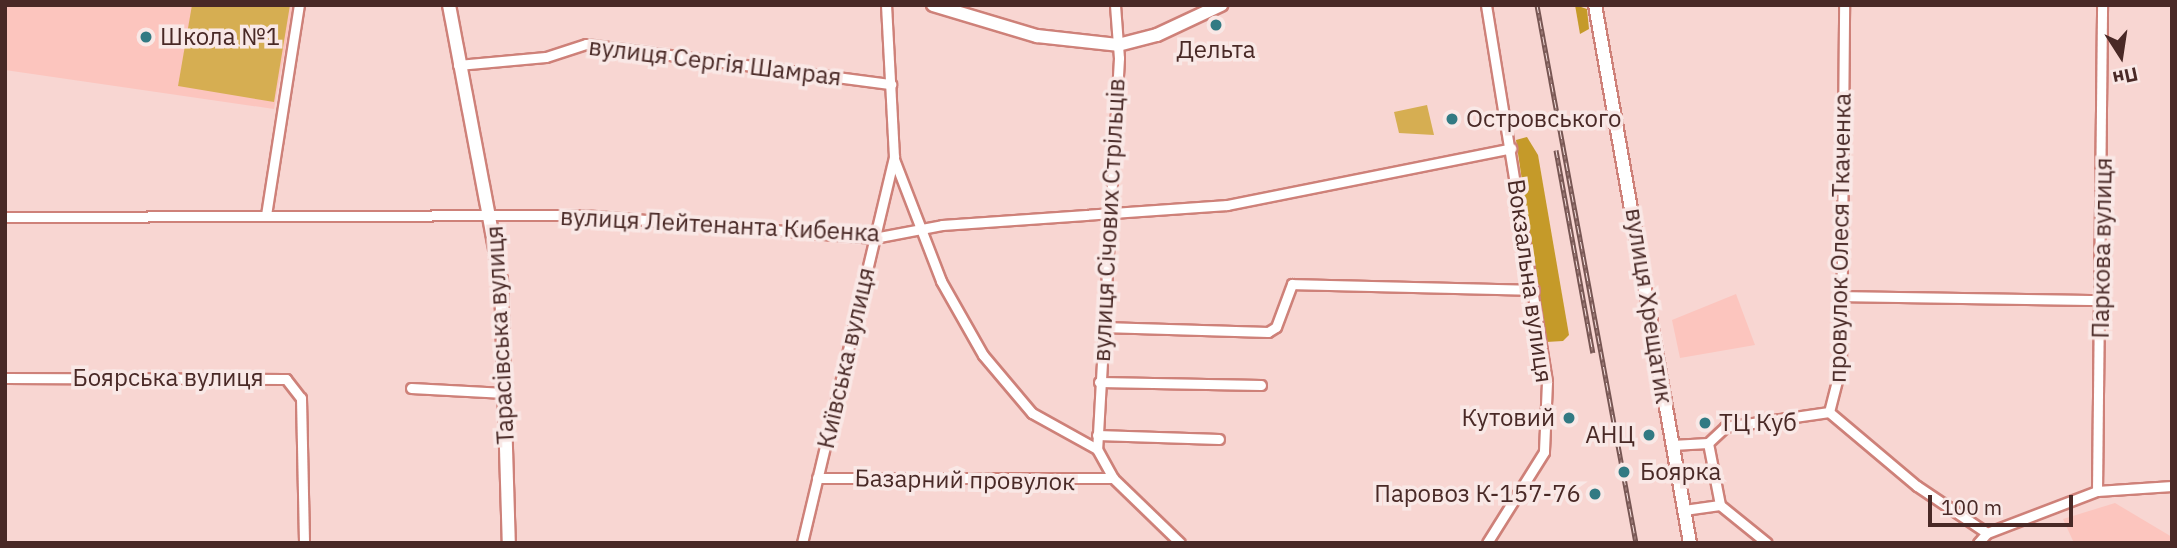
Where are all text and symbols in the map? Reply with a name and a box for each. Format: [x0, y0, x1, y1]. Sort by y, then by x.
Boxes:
marker: Дельта [1208, 17, 1224, 33]
north arrow [2086, 21, 2156, 91]
place label: Школа №1 [160, 23, 280, 51]
marker: Школа №1 [138, 29, 154, 45]
street label: вулиця Сергія Шамрая [587, 32, 843, 92]
place label: Дельта [1177, 36, 1255, 64]
text: Пн [2111, 62, 2140, 91]
street label: вулиця Січових Стрільців [1087, 77, 1131, 363]
street label: провулок Олеся Ткаченка [1823, 93, 1857, 383]
place label: Островського [1466, 105, 1621, 133]
marker: Островського [1444, 111, 1460, 127]
street label: Паркова вулиця [2086, 157, 2118, 339]
street label: Вокзальна вулиця [1501, 177, 1559, 385]
street label: вулиця Лейтенанта Кибенка [559, 202, 881, 248]
street label: вулиця Хрещатик [1619, 206, 1679, 406]
street label: Тарасівська вулиця [480, 225, 520, 445]
street label: Київська вулиця [811, 265, 881, 451]
street label: Боярська вулиця [72, 364, 264, 392]
place label: Кутовий [1461, 404, 1555, 432]
place label: ТЦ Куб [1719, 409, 1797, 437]
marker: Кутовий [1561, 410, 1577, 426]
marker: ТЦ Куб [1697, 415, 1713, 431]
place label: АНЦ [1585, 421, 1635, 449]
marker: АНЦ [1641, 427, 1657, 443]
place label: Боярка [1640, 458, 1721, 486]
marker: Боярка [1614, 462, 1634, 482]
street label: Базарний провулок [854, 464, 1076, 496]
place label: Паровоз К-157-76 [1374, 480, 1581, 508]
scale bar [1932, 482, 2077, 526]
marker: Паровоз К-157-76 [1587, 486, 1603, 502]
text: 100 m [1941, 493, 2002, 521]

